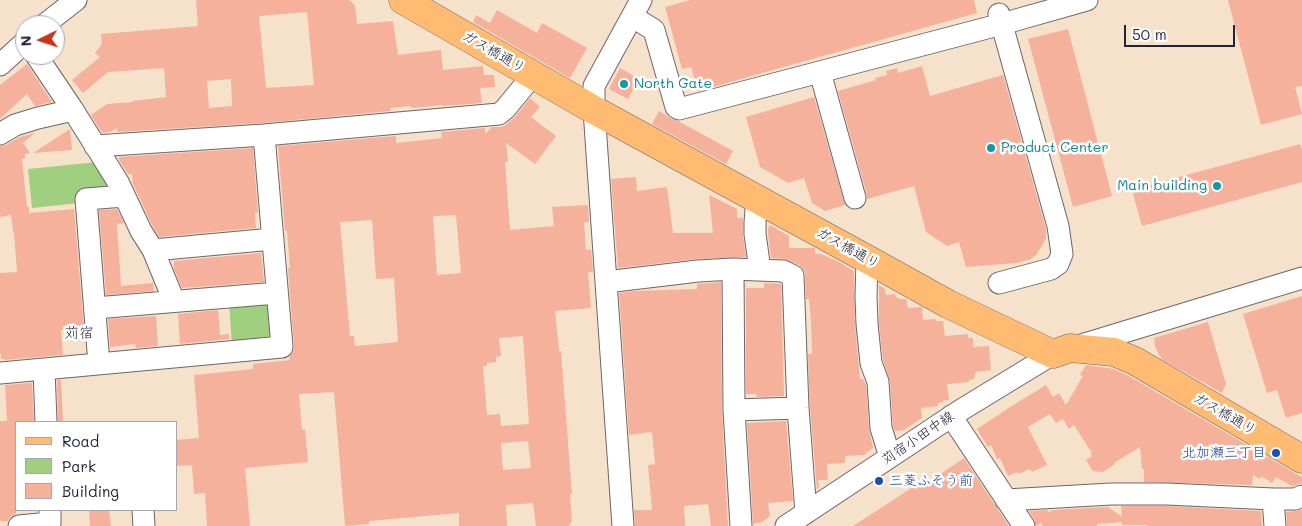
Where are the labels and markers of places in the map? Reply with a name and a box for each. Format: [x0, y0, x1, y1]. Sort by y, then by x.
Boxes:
place label: North Gate [634, 76, 712, 92]
marker: North Gate [618, 78, 630, 90]
place label: Product Center [1001, 140, 1109, 156]
marker: Product Center [985, 142, 997, 154]
place label: Main building [1117, 178, 1207, 194]
marker: Main building [1211, 180, 1223, 192]
place label: 北加瀬三丁目 [1182, 445, 1266, 461]
marker: 北加瀬三丁目 [1270, 447, 1282, 459]
place label: 三菱ふそう前 [889, 473, 973, 489]
marker: 三菱ふそう前 [873, 475, 885, 487]

